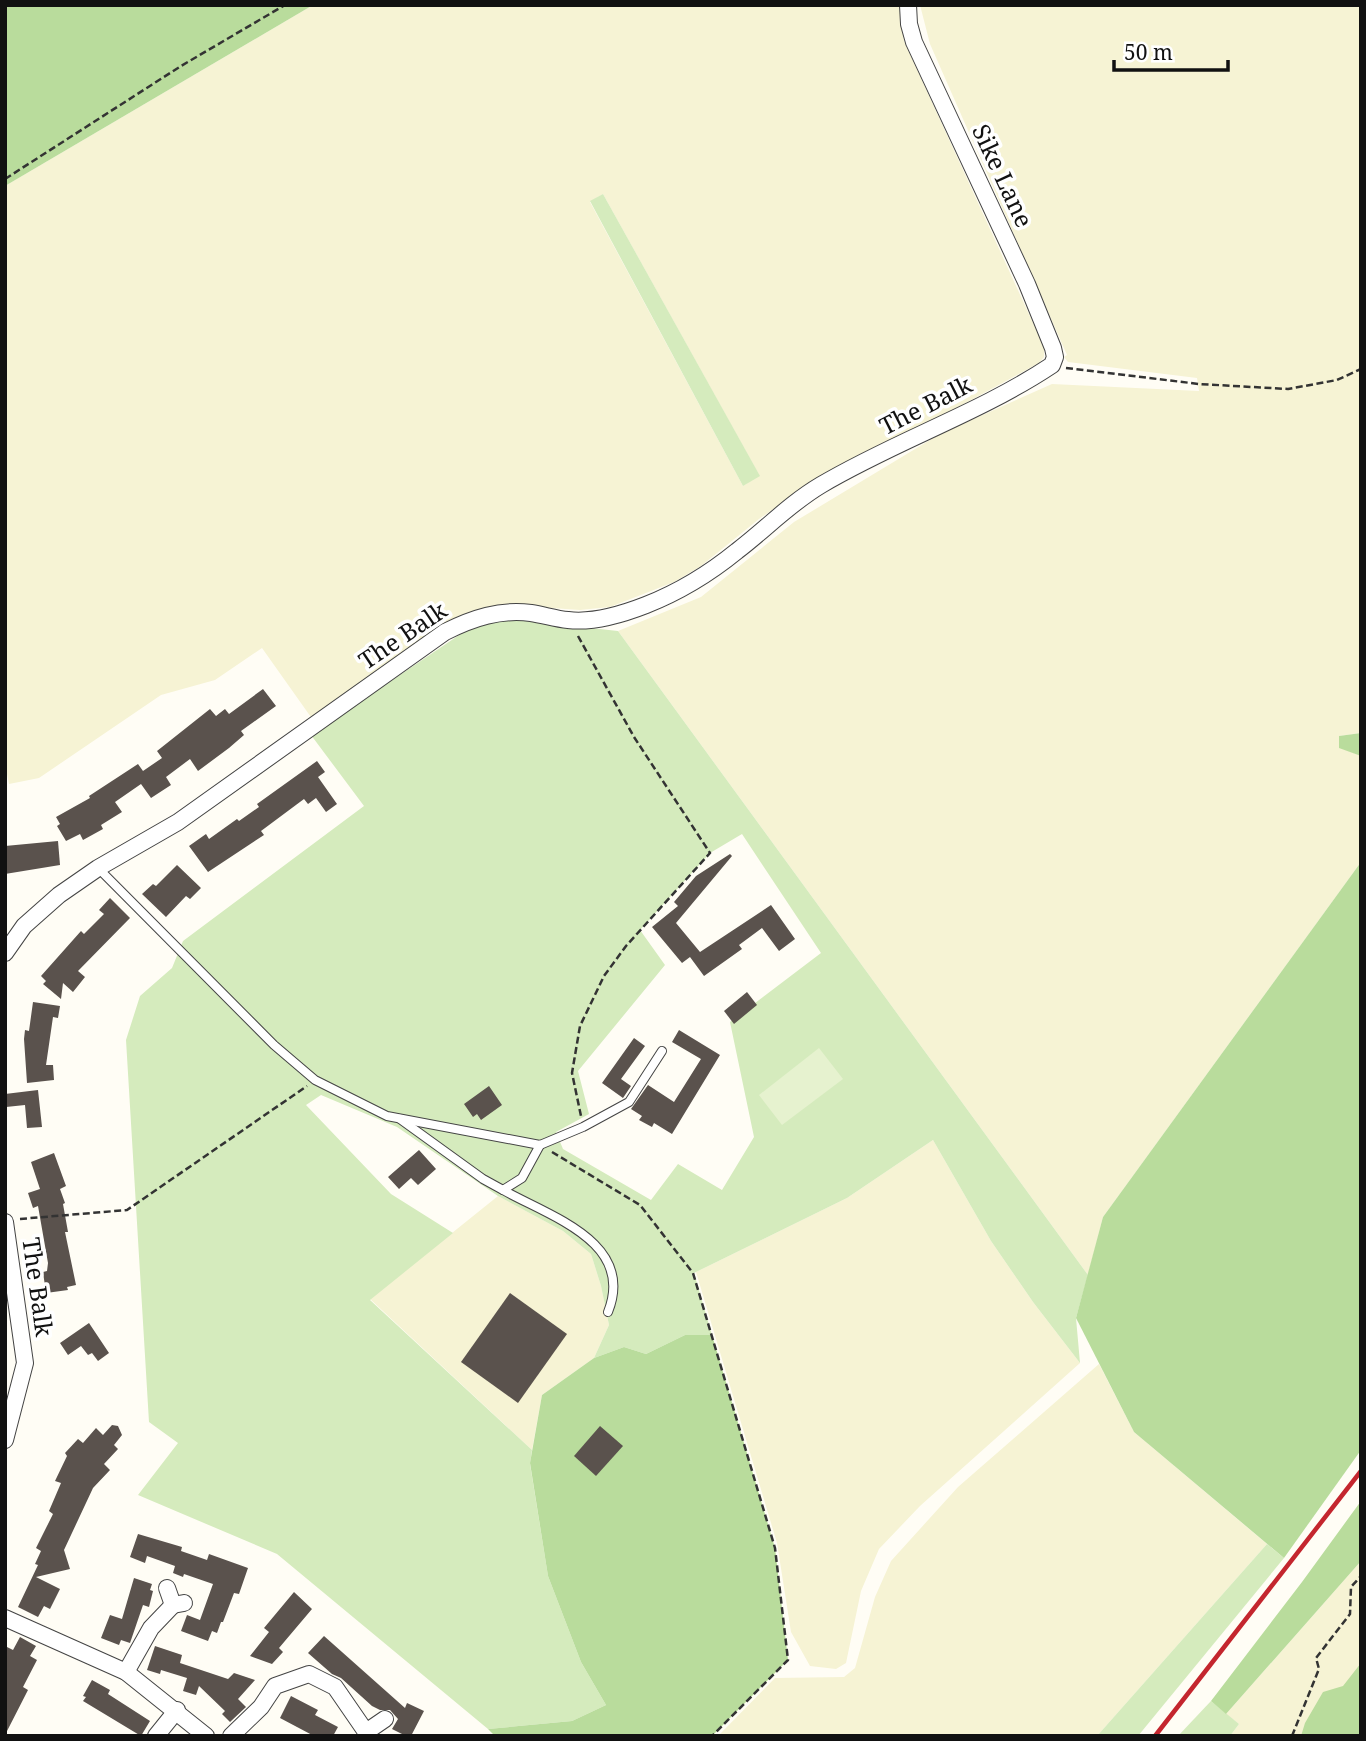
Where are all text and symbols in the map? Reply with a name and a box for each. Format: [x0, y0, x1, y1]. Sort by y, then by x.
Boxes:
scale bar [1114, 28, 1228, 72]
text: 50 m [1124, 38, 1173, 66]
street label: Sike Lane [965, 118, 1042, 232]
street label: The Balk [873, 367, 978, 442]
street label: The Balk [352, 593, 454, 676]
street label: The Balk [15, 1235, 62, 1339]

